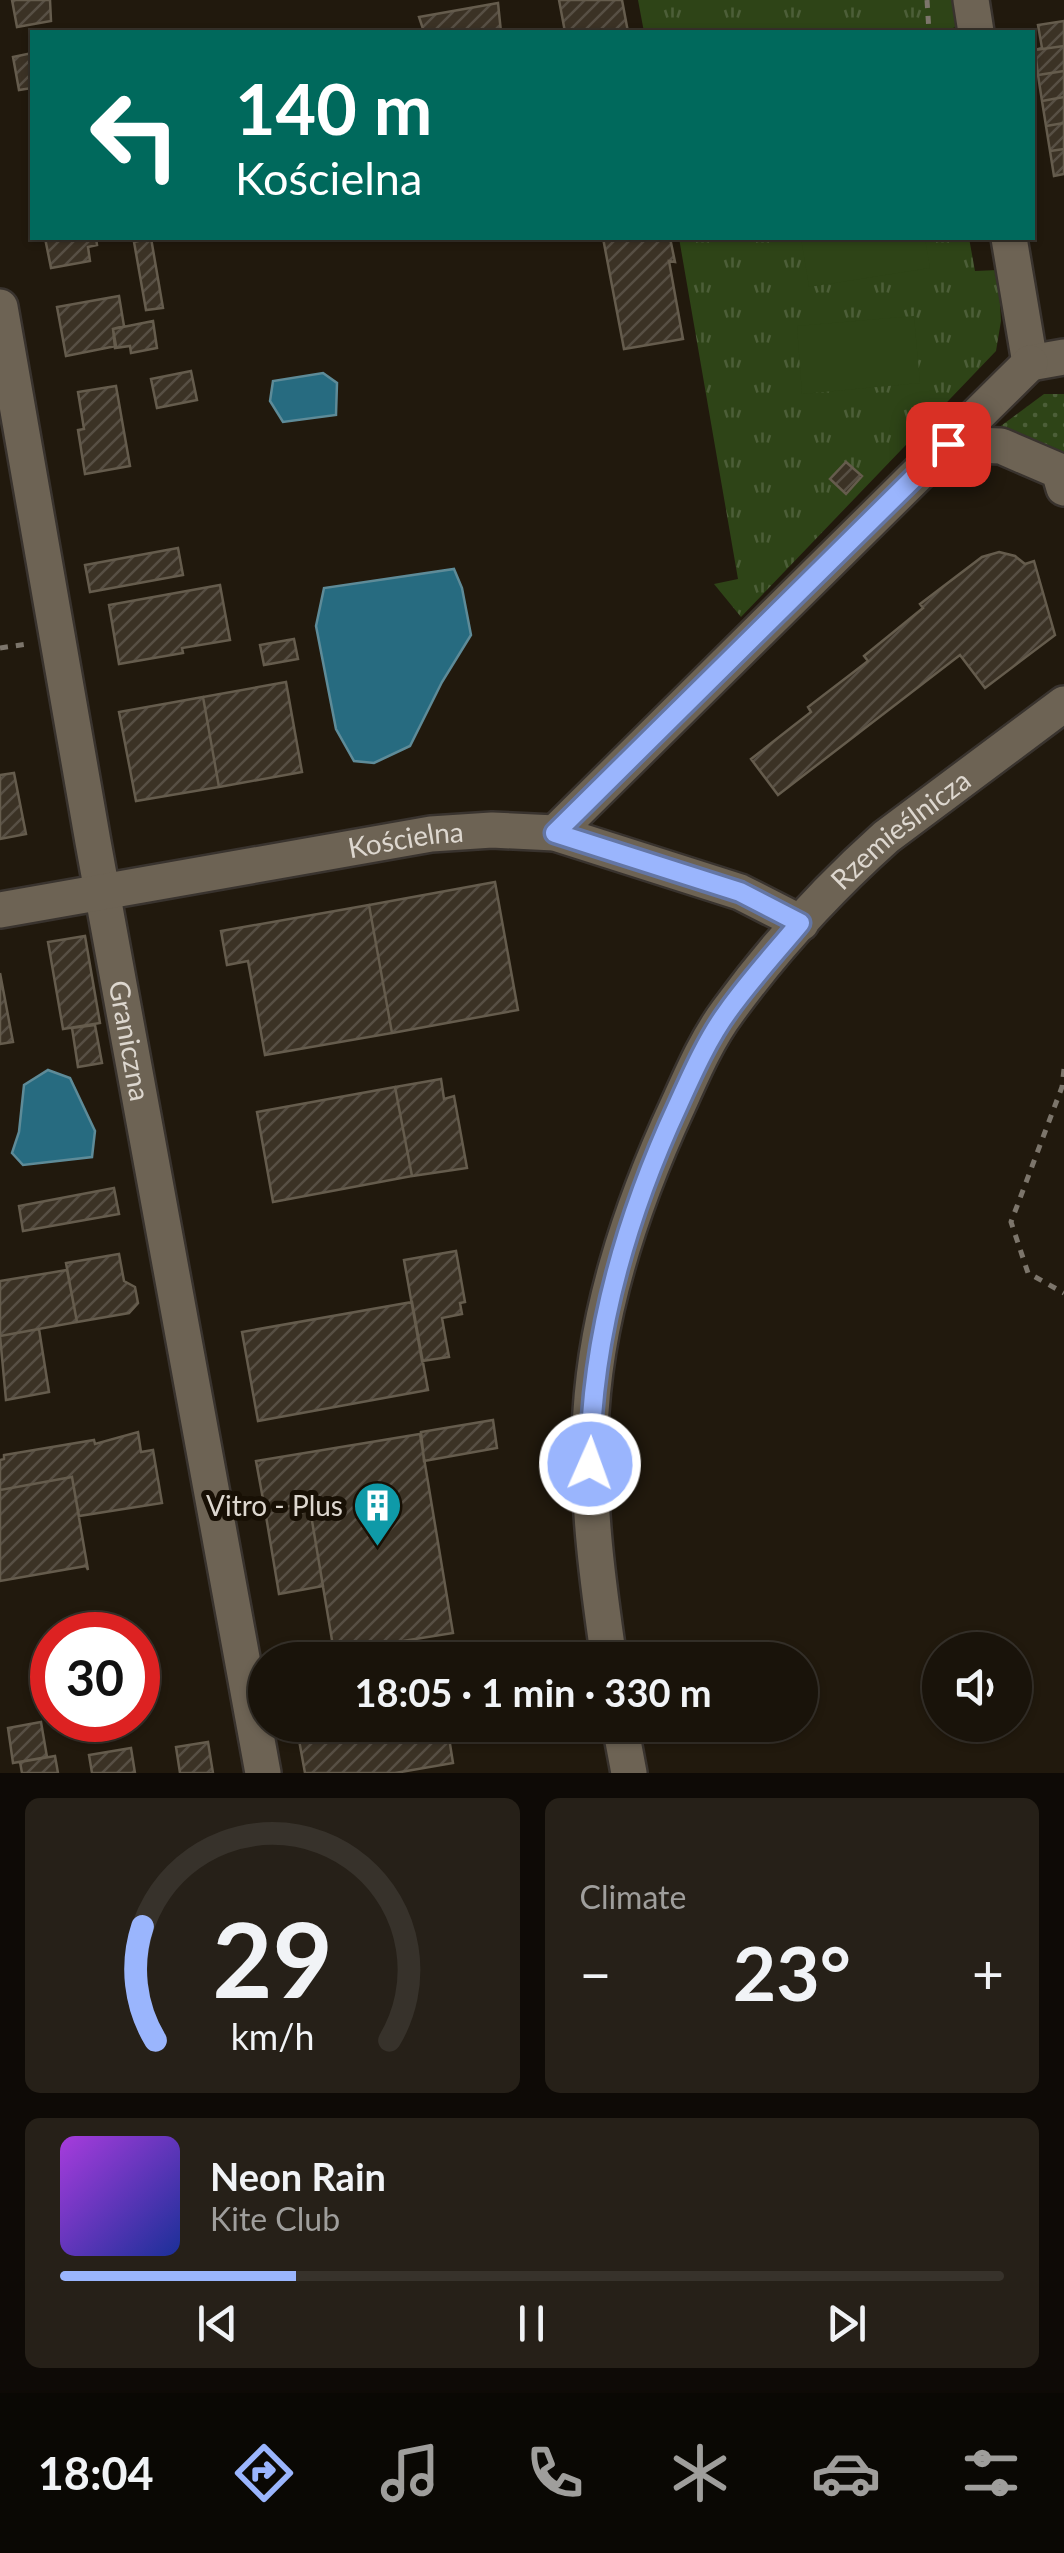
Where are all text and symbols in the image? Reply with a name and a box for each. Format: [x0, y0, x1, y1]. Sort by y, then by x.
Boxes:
text: 140 m [235, 66, 432, 150]
icon: left [70, 70, 200, 200]
text: Kościelna [235, 151, 422, 205]
pin [906, 402, 991, 487]
icon: arrive [921, 417, 976, 472]
street label: Rzemieślnicza [823, 762, 976, 896]
street label: Kościelna [345, 814, 465, 864]
street label: Graniczna [103, 977, 158, 1104]
position arrow [538, 1412, 642, 1516]
building icon: Vitro - Plus [352, 1480, 404, 1548]
place label: Vitro - Plus [206, 1488, 343, 1522]
speed limit sign: 30 [30, 1612, 160, 1742]
map controls [922, 1632, 1032, 1742]
button: sound [922, 1632, 1032, 1742]
text: 18:05 · 1 min · 330 m [354, 1669, 712, 1715]
text: Climate [580, 1877, 686, 1916]
text: 29 [212, 1895, 333, 2020]
text: 23° [733, 1927, 851, 2017]
text: − [580, 1940, 611, 2006]
text: + [972, 1940, 1004, 2006]
text: km/h [230, 2015, 314, 2058]
text: Neon Rain [210, 2153, 386, 2199]
text: Kite Club [210, 2199, 340, 2238]
icon: previous [190, 2296, 245, 2351]
icon: pause [504, 2296, 559, 2351]
icon: next [819, 2296, 874, 2351]
icon: directions [229, 2438, 299, 2508]
icon: music [375, 2438, 445, 2508]
icon: phone [520, 2438, 590, 2508]
icon: climate [665, 2438, 735, 2508]
icon: car [811, 2438, 881, 2508]
icon: filters [956, 2438, 1026, 2508]
text: 18:04 [38, 2446, 154, 2500]

